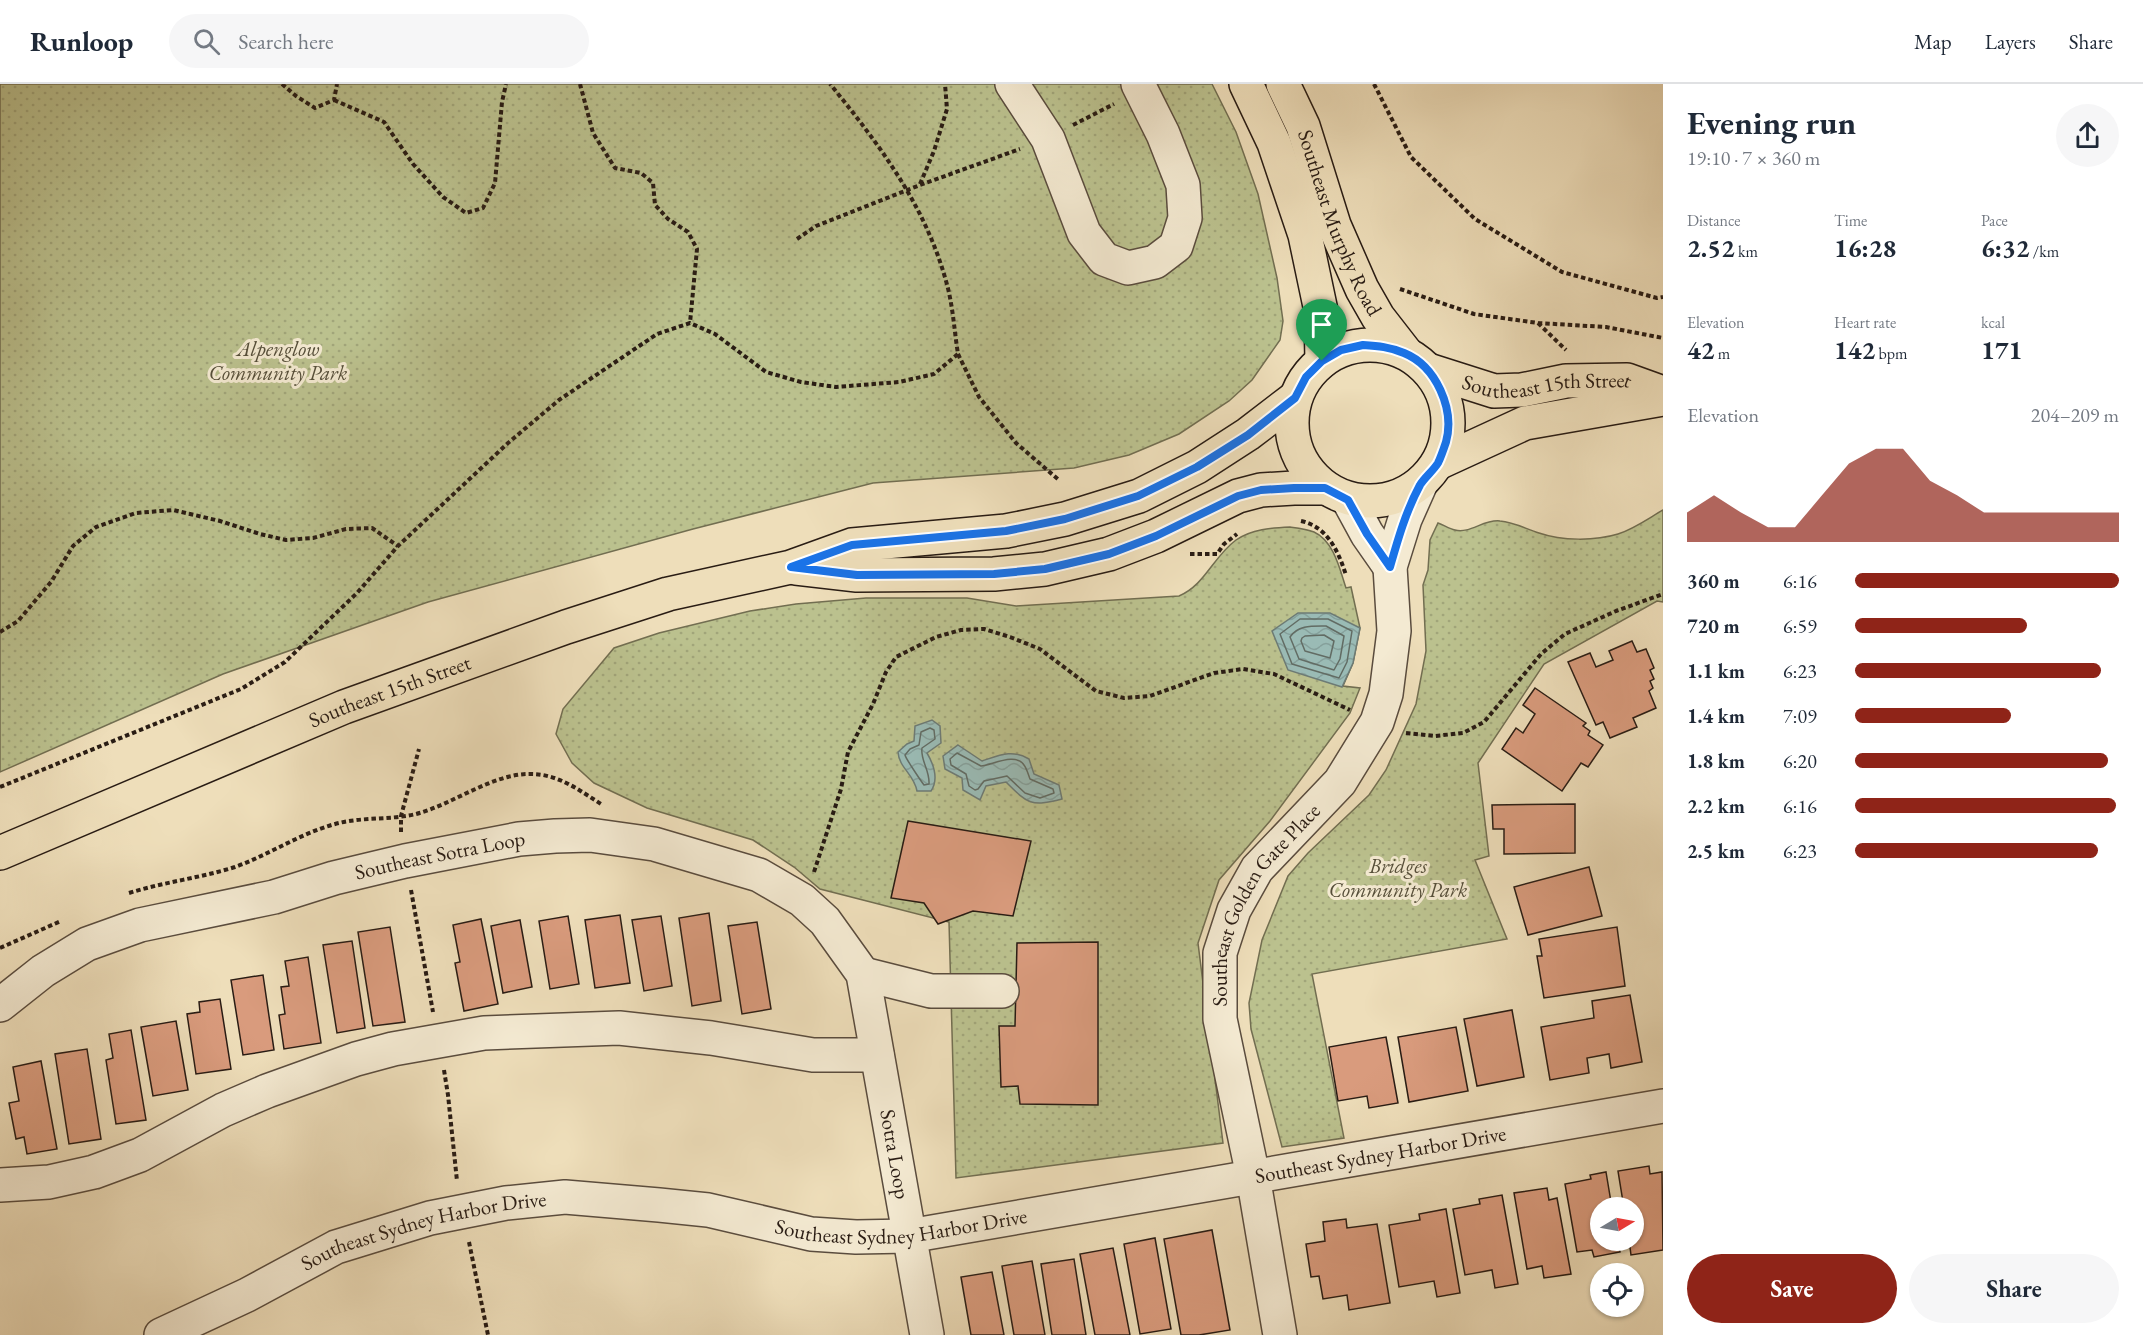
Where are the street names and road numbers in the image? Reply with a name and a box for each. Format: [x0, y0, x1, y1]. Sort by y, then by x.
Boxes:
street label: Southeast Murphy Road [1292, 126, 1389, 321]
street label: Southeast 15th Street [1459, 366, 1636, 404]
street label: Southeast 15th Street [304, 648, 475, 733]
street label: Southeast Golden Gate Place [1206, 797, 1326, 1006]
street label: Southeast Sotra Loop [352, 825, 526, 886]
street label: Sotra Loop [874, 1107, 917, 1201]
street label: Southeast Sydney Harbor Drive [1253, 1119, 1508, 1189]
street label: Southeast Sydney Harbor Drive [296, 1185, 548, 1277]
street label: Southeast Sydney Harbor Drive [772, 1202, 1029, 1250]

